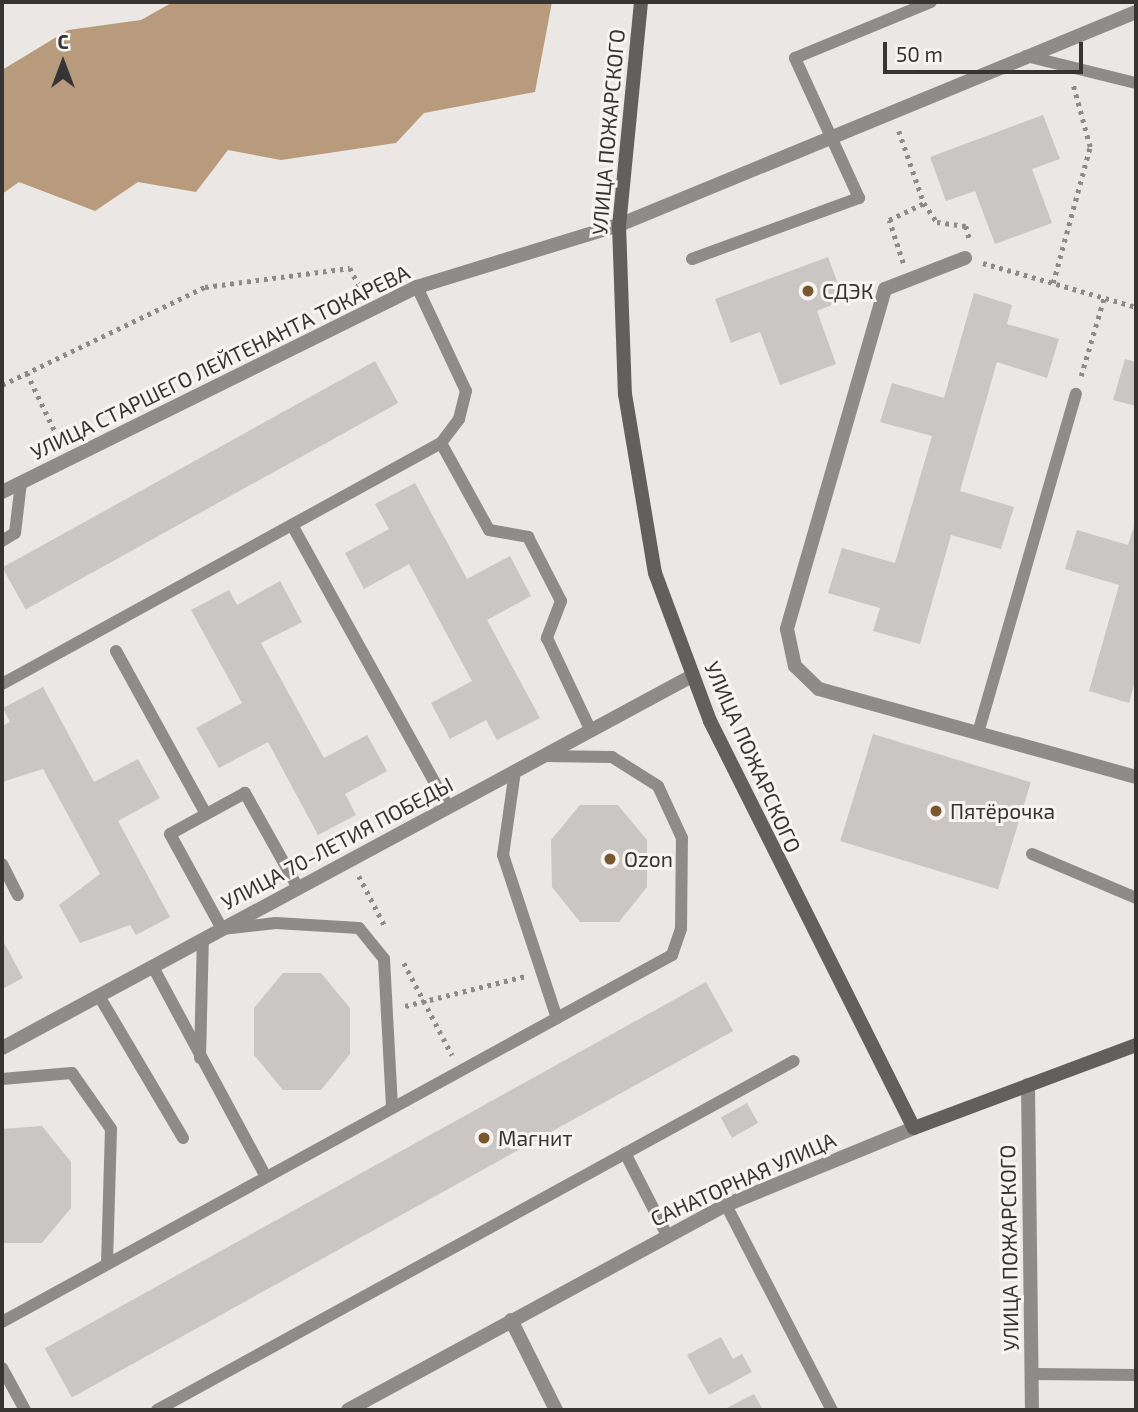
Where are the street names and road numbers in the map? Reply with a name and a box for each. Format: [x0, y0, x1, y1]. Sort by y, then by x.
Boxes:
street label: УЛИЦА ПОЖАРСКОГО [586, 28, 630, 236]
street label: УЛИЦА СТАРШЕГО ЛЕЙТЕНАНТА ТОКАРЕВА [26, 259, 414, 465]
street label: УЛИЦА ПОЖАРСКОГО [699, 657, 807, 857]
street label: УЛИЦА 70-ЛЕТИЯ ПОБЕДЫ [217, 771, 457, 915]
street label: САНАТОРНАЯ УЛИЦА [646, 1127, 840, 1231]
street label: УЛИЦА ПОЖАРСКОГО [995, 1144, 1023, 1352]

